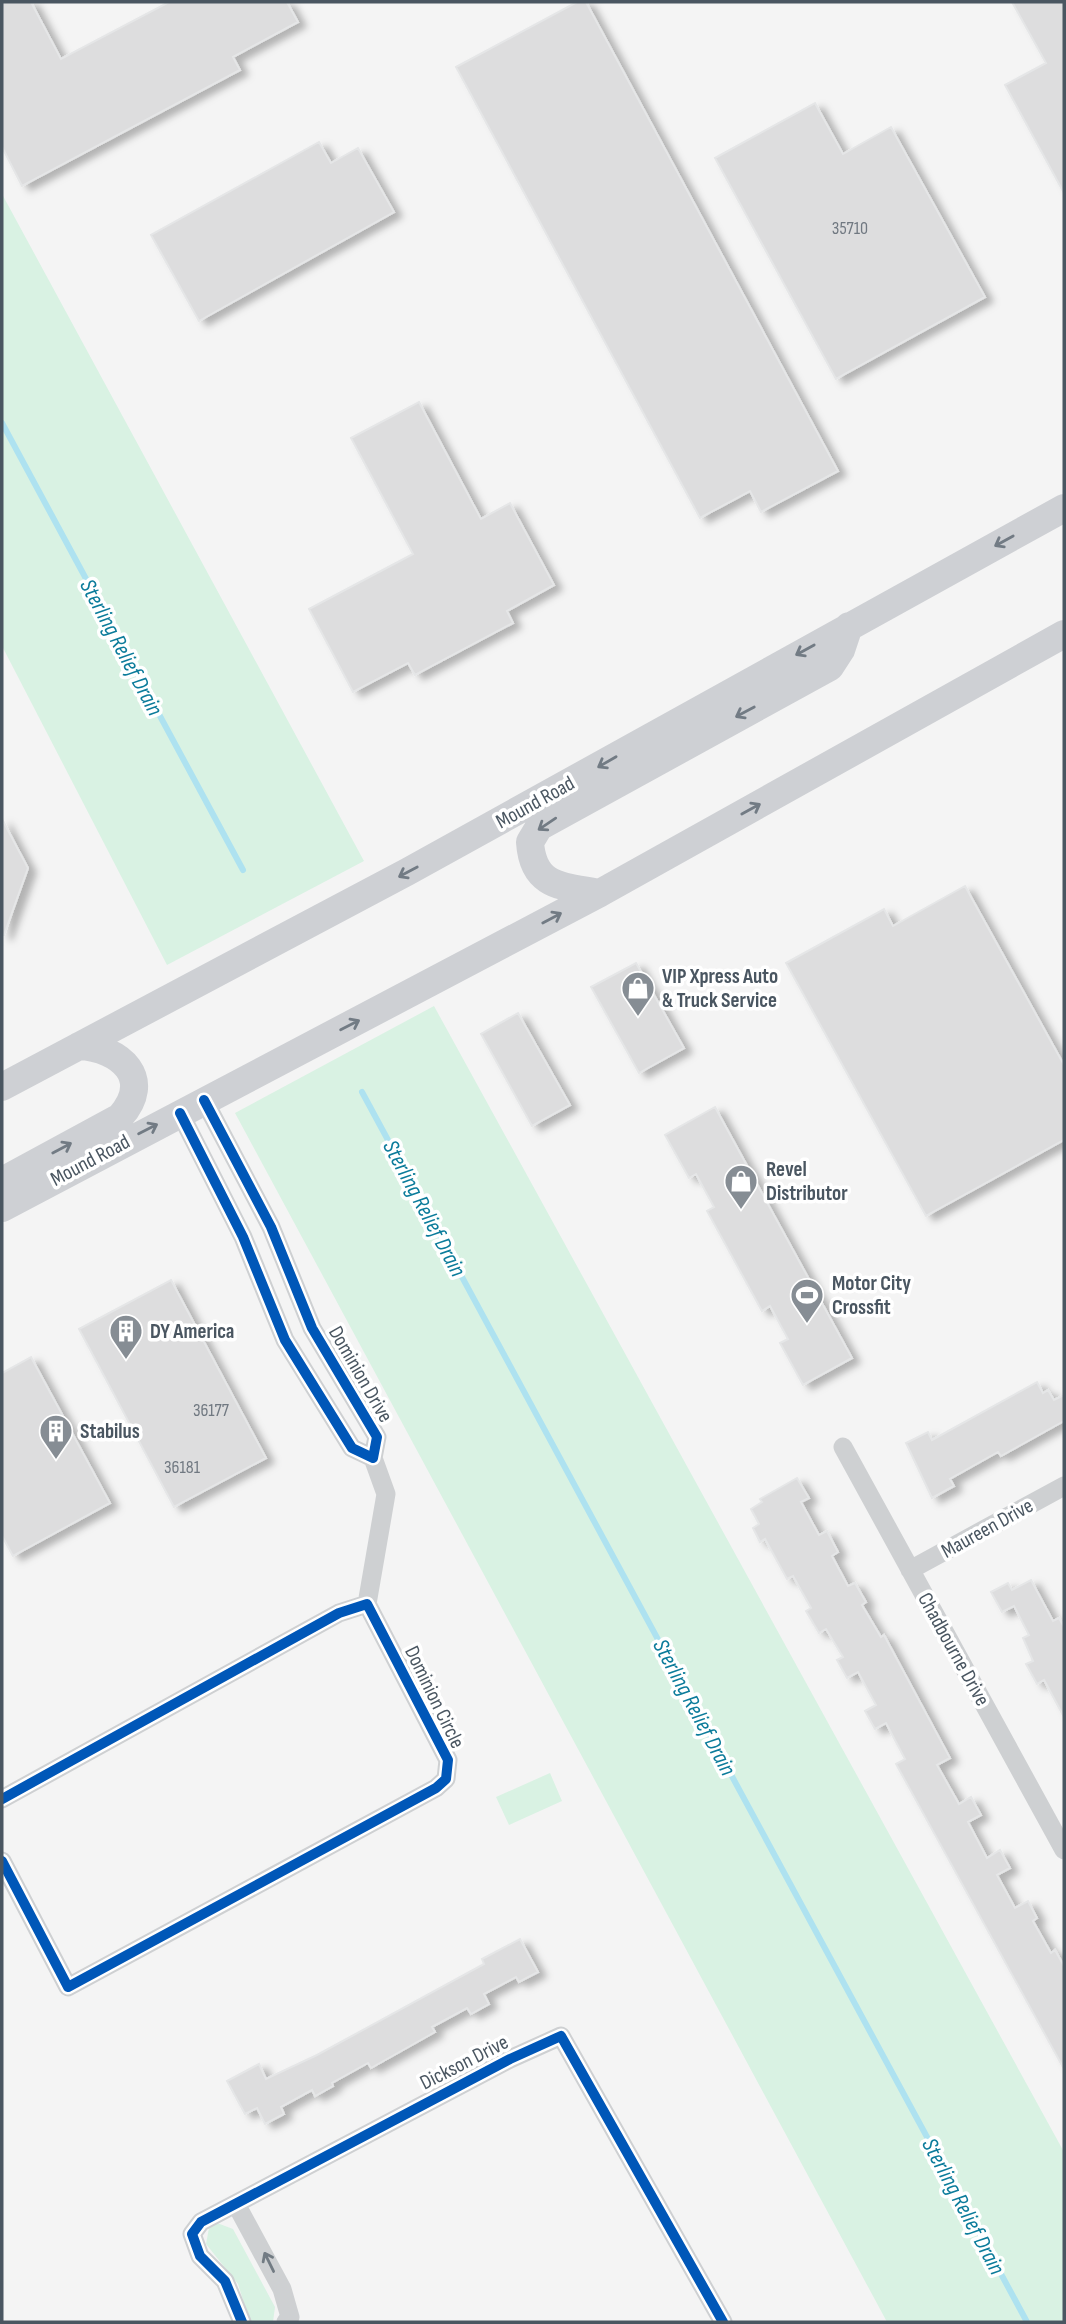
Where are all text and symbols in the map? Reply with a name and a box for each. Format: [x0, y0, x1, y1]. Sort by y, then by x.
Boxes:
house number: 35710 [832, 218, 868, 239]
one-way arrow [995, 534, 1015, 548]
water label: Sterling Relief Drain [73, 574, 169, 721]
one-way arrow [795, 644, 816, 657]
one-way arrow [735, 705, 755, 719]
one-way arrow [597, 755, 617, 769]
street label: Mound Road [492, 771, 579, 834]
one-way arrow [740, 802, 761, 815]
one-way arrow [538, 816, 557, 831]
one-way arrow [398, 865, 418, 879]
one-way arrow [541, 911, 561, 925]
place label: VIP Xpress Auto & Truck Service [662, 964, 778, 1013]
shop icon: VIP Xpress Auto & Truck Service [619, 969, 657, 1018]
one-way arrow [339, 1017, 360, 1031]
one-way arrow [138, 1122, 158, 1136]
street label: Mound Road [46, 1129, 134, 1192]
water label: Sterling Relief Drain [376, 1135, 472, 1282]
one-way arrow [51, 1141, 72, 1154]
place label: Revel Distributor [766, 1157, 848, 1206]
shop icon: Revel Distributor [722, 1162, 760, 1211]
place label: Motor City Crossfit [832, 1271, 911, 1320]
sports icon: Motor City Crossfit [788, 1276, 826, 1325]
building icon: DY America [107, 1312, 145, 1361]
place label: DY America [150, 1319, 234, 1344]
street label: Dominion Drive [323, 1322, 398, 1427]
house number: 36177 [193, 1400, 230, 1421]
building icon: Stabilus [37, 1412, 75, 1461]
place label: Stabilus [80, 1419, 140, 1444]
house number: 36181 [164, 1457, 201, 1478]
street label: Maureen Drive [937, 1493, 1037, 1564]
street label: Chadbourne Drive [912, 1588, 995, 1710]
water label: Sterling Relief Drain [646, 1634, 742, 1781]
street label: Dominion Circle [399, 1642, 470, 1753]
street label: Dickson Drive [416, 2030, 513, 2095]
water label: Sterling Relief Drain [915, 2133, 1011, 2280]
one-way arrow [261, 2252, 275, 2273]

